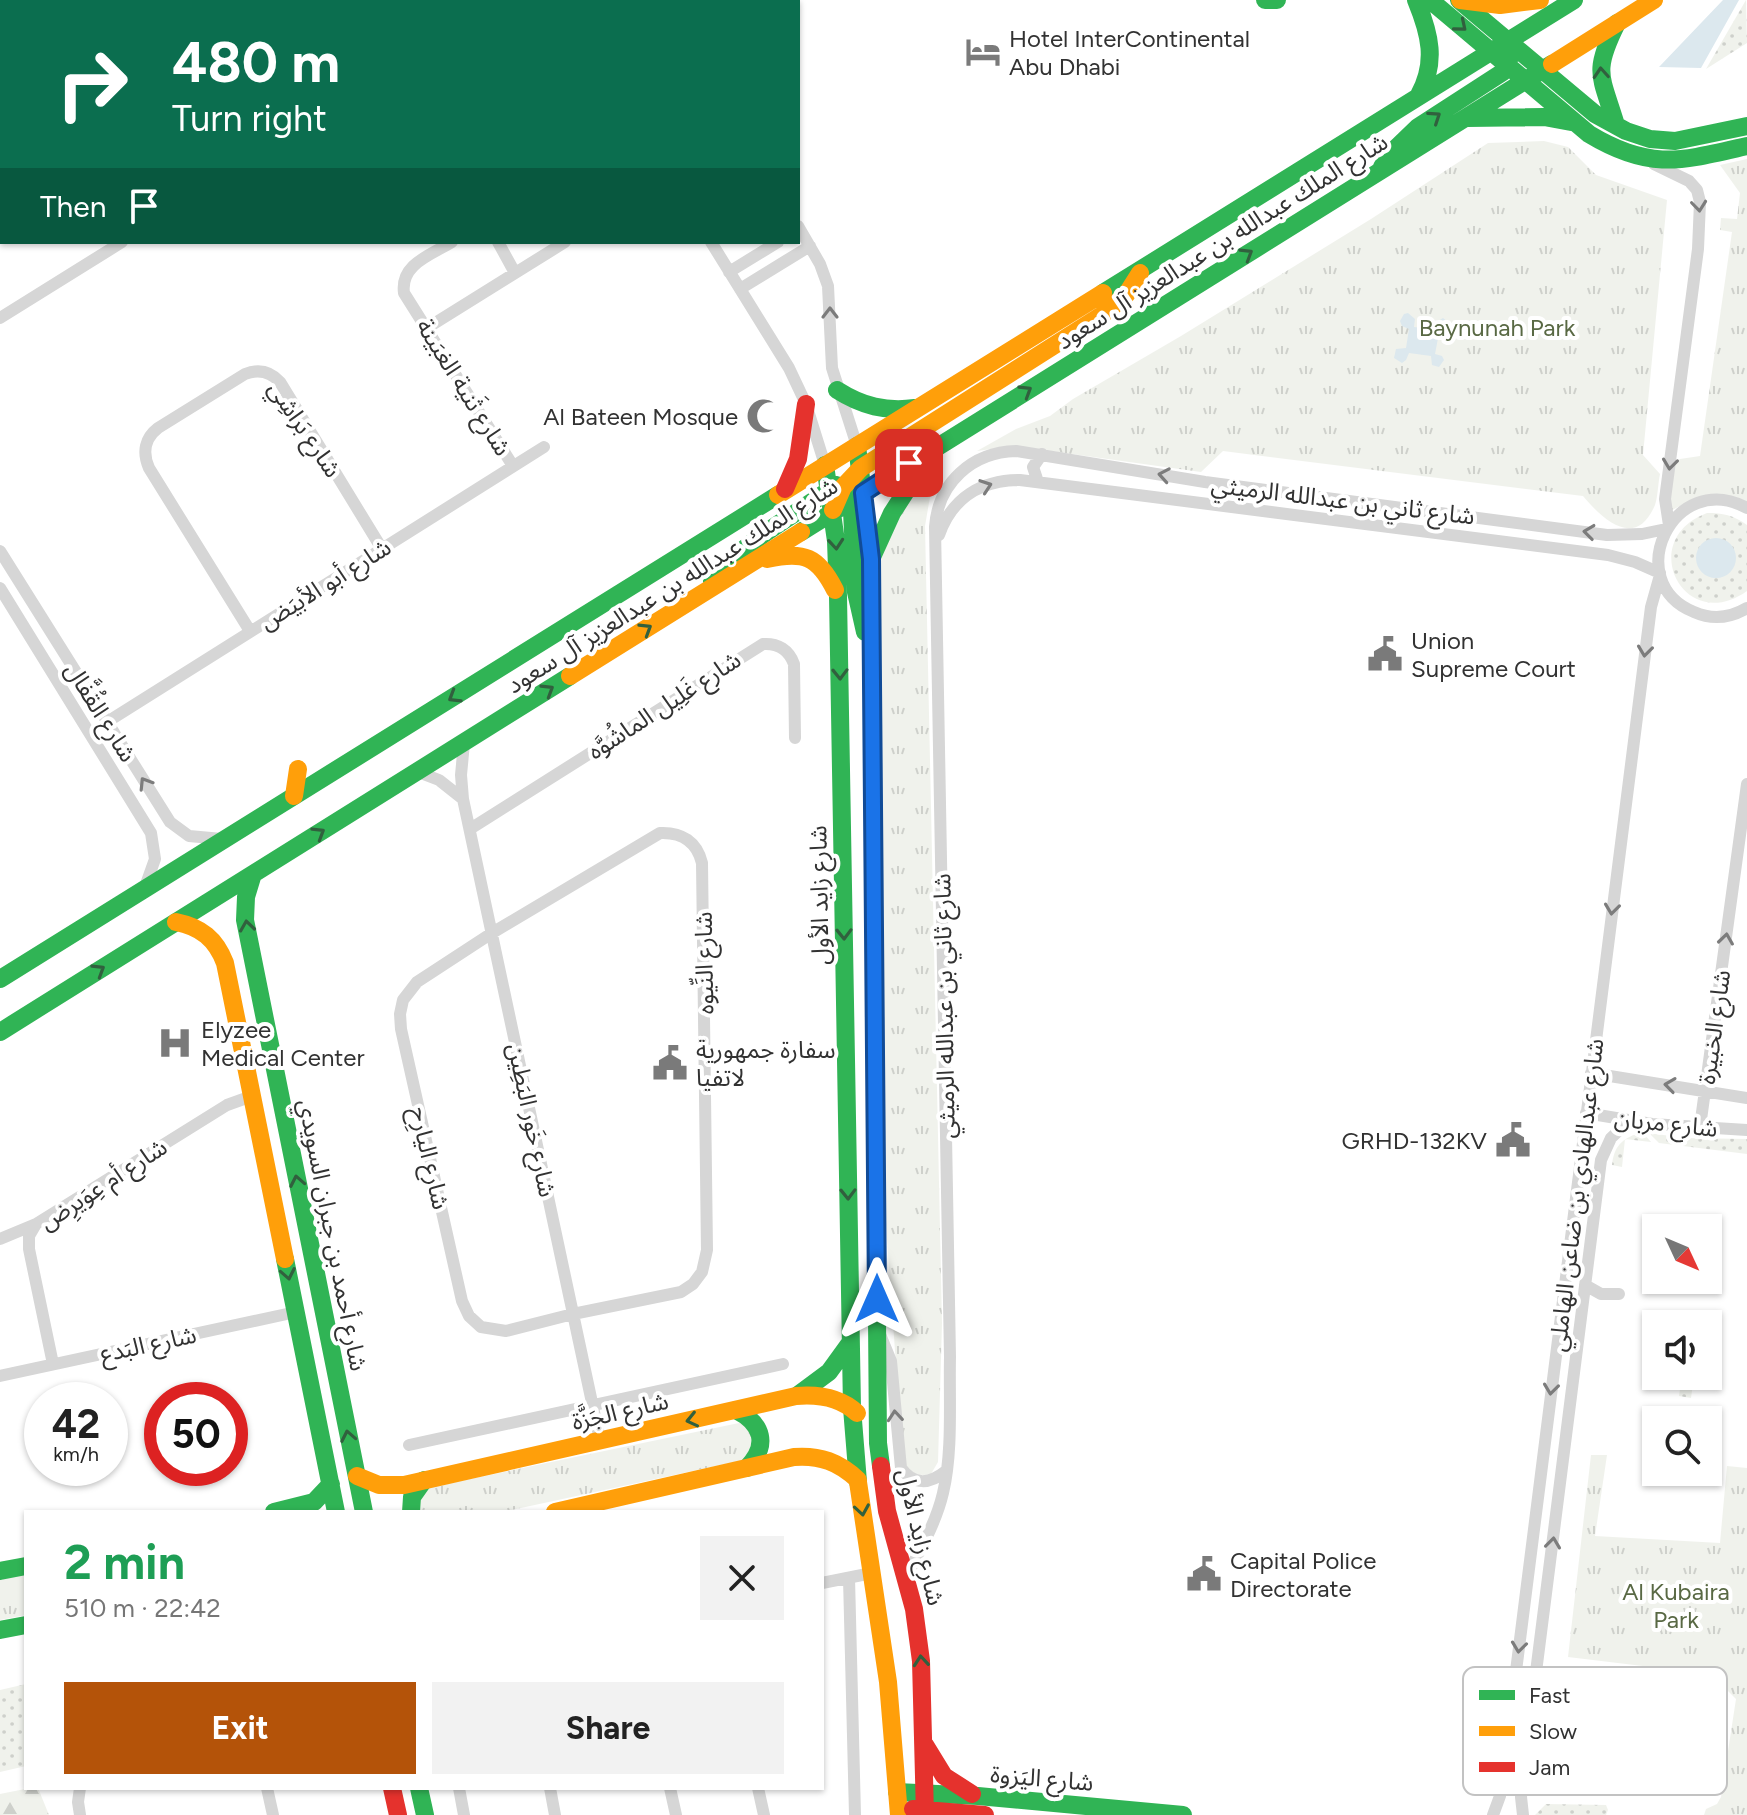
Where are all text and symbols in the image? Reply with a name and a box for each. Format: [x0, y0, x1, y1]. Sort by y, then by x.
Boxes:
one-way arrow [1451, 16, 1466, 31]
place label: Hotel InterContinental Abu Dhabi [1009, 24, 1250, 81]
text: 480 m [172, 29, 340, 96]
icon: right [40, 32, 144, 136]
hotel icon: Hotel InterContinental Abu Dhabi [964, 33, 1002, 71]
one-way arrow [1593, 66, 1610, 79]
text: Turn right [172, 97, 327, 140]
one-way arrow [1426, 112, 1440, 127]
street label: شارع الملك عبدالله بن عبدالعزيز آل سعود [1051, 127, 1394, 358]
icon: arrive [122, 184, 166, 228]
text: Then [40, 188, 106, 225]
one-way arrow [1690, 200, 1707, 213]
one-way arrow [1238, 248, 1253, 264]
one-way arrow [821, 306, 839, 319]
street label: شارع ثَنية الغبَينة [408, 312, 519, 463]
park label: Baynunah Park [1419, 313, 1576, 342]
street label: شارع بَراشِي [258, 375, 348, 485]
one-way arrow [1017, 385, 1031, 400]
mosque icon: Al Bateen Mosque [745, 397, 783, 435]
place label: Al Bateen Mosque [543, 402, 738, 431]
pin [875, 429, 943, 497]
icon: arrive [887, 441, 931, 485]
one-way arrow [1662, 457, 1679, 470]
one-way arrow [1158, 468, 1171, 485]
street label: شارع ثاني بن عبدالله الرميثي [1209, 469, 1476, 535]
street label: شارع الملك عبدالله بن عبدالعزيز آل سعود [501, 471, 844, 702]
one-way arrow [978, 479, 992, 495]
one-way arrow [1582, 524, 1595, 541]
street label: شارع أبو الأبيَض [253, 531, 398, 638]
one-way arrow [827, 537, 844, 550]
one-way arrow [637, 623, 652, 638]
place label: Union Supreme Court [1411, 626, 1576, 683]
public building icon: Union Supreme Court [1366, 635, 1404, 673]
street label: شارع غَلِيل الماشُوَّه [581, 643, 748, 768]
one-way arrow [1637, 645, 1654, 658]
street label: شارع القُفَّال [56, 655, 146, 769]
one-way arrow [831, 668, 848, 681]
one-way arrow [540, 685, 554, 700]
one-way arrow [448, 687, 463, 703]
one-way arrow [140, 777, 155, 792]
street label: شارع زايد الأول [803, 825, 838, 965]
one-way arrow [311, 827, 325, 842]
street label: شارع ثاني بن عبدالله الرميثي [927, 873, 965, 1139]
one-way arrow [1604, 902, 1621, 916]
street label: شارع النِّيوه [687, 911, 722, 1015]
one-way arrow [239, 919, 256, 932]
one-way arrow [835, 928, 852, 941]
one-way arrow [1717, 932, 1734, 946]
one-way arrow [90, 964, 105, 979]
street label: شارع الخبيرة [1692, 968, 1739, 1087]
place label: Elyzee Medical Center [201, 1015, 365, 1072]
hospital icon: Elyzee Medical Center [156, 1024, 194, 1062]
place label: سفارة جمهورية لاتفيا [696, 1035, 836, 1092]
street label: شارع عبدالهادي بن ضاعن الهاملي [1542, 1037, 1614, 1354]
street label: شارع خَور البَطِين [499, 1040, 562, 1200]
public building icon: سفارة جمهورية لاتفيا [651, 1044, 689, 1082]
one-way arrow [1663, 1077, 1677, 1094]
street label: شارع أحمد بن جبران السويدي [288, 1096, 375, 1374]
street label: شارع مربان [1612, 1103, 1719, 1146]
street label: شارع اليارِح [400, 1104, 456, 1213]
public building icon: GRHD-132KV [1494, 1121, 1532, 1159]
place label: GRHD-132KV [1342, 1126, 1487, 1155]
street label: شارع أم عِوَيرِض [33, 1131, 175, 1240]
one-way arrow [289, 1174, 306, 1188]
one-way arrow [839, 1188, 856, 1201]
north arrow [1642, 1214, 1722, 1294]
map controls [1642, 1214, 1722, 1486]
position arrow [835, 1257, 919, 1341]
one-way arrow [279, 1267, 296, 1281]
button: sound [1642, 1310, 1722, 1390]
street label: شارع البَدع [97, 1320, 199, 1371]
speed limit sign: 50 [144, 1382, 248, 1486]
one-way arrow [1543, 1383, 1560, 1396]
street label: شارع الجَزَّة [568, 1384, 672, 1439]
text: 42 [52, 1400, 100, 1448]
button: search [1642, 1406, 1722, 1486]
one-way arrow [887, 1409, 904, 1422]
one-way arrow [686, 1410, 700, 1427]
one-way arrow [341, 1429, 358, 1442]
text: km/h [53, 1442, 99, 1466]
street label: شارع زايد الأول [888, 1466, 951, 1609]
one-way arrow [853, 1503, 870, 1516]
text: 2 min [64, 1533, 185, 1591]
button: close [700, 1536, 784, 1620]
one-way arrow [1544, 1536, 1561, 1549]
place label: Capital Police Directorate [1230, 1546, 1376, 1603]
public building icon: Capital Police Directorate [1185, 1555, 1223, 1593]
park label: Al Kubaira Park [1622, 1577, 1730, 1634]
text: 510 m · 22:42 [64, 1592, 221, 1624]
one-way arrow [1510, 1641, 1527, 1654]
one-way arrow [912, 1654, 929, 1667]
legend [1463, 1667, 1727, 1795]
button: Exit [64, 1682, 416, 1774]
button: Share [432, 1682, 784, 1774]
text: Fast [1529, 1682, 1571, 1709]
text: Slow [1529, 1718, 1578, 1745]
text: Jam [1529, 1754, 1570, 1781]
street label: شارع اليَزوة [989, 1759, 1095, 1800]

